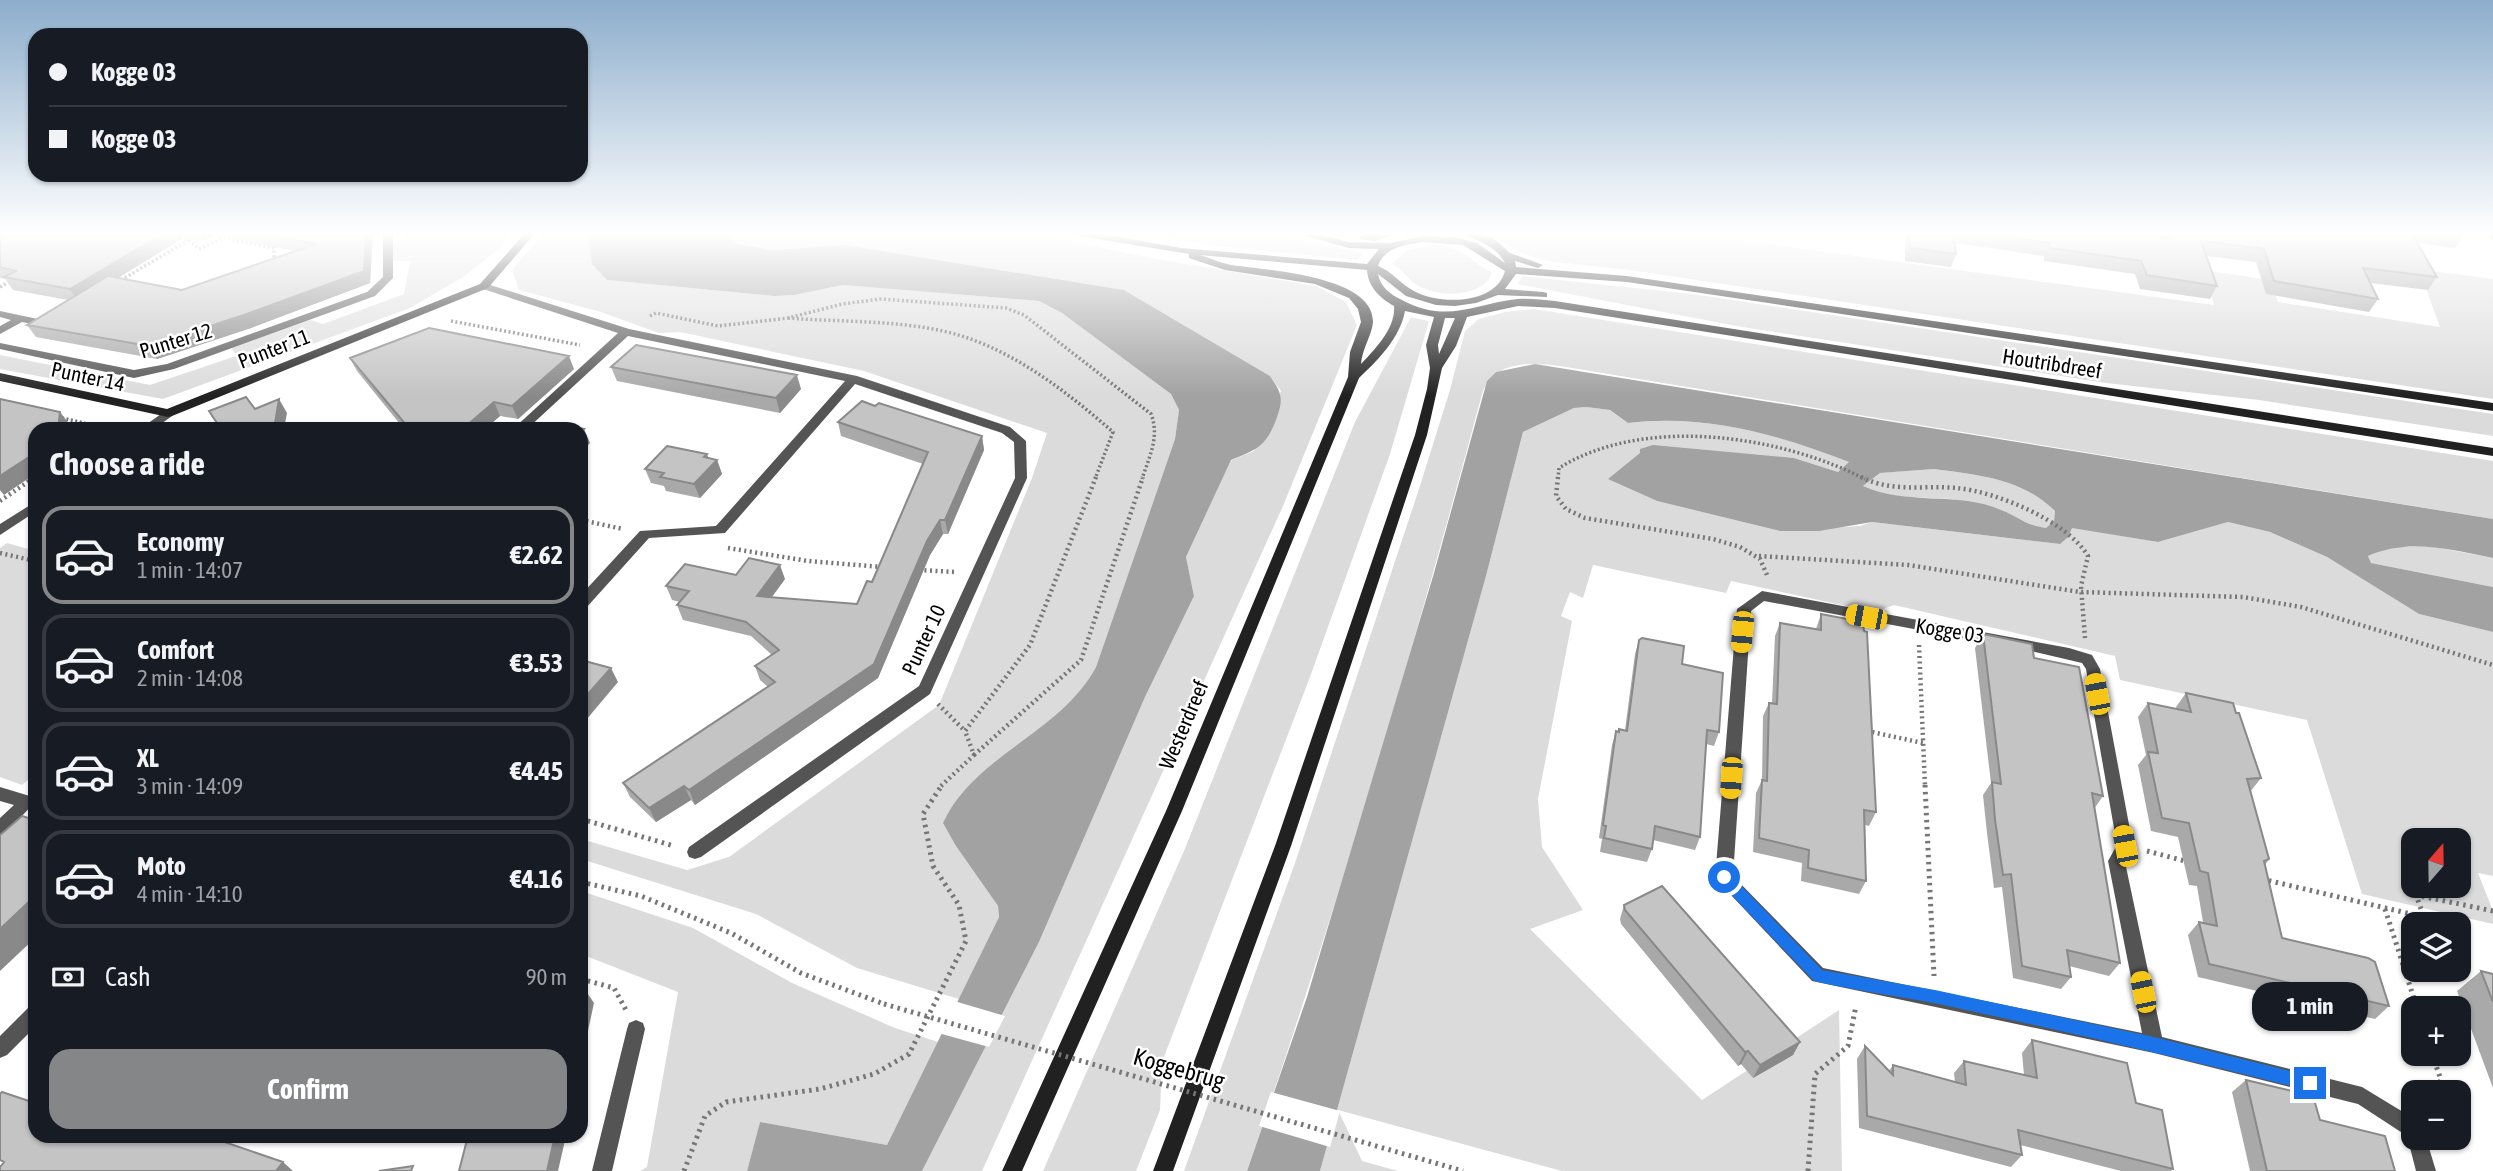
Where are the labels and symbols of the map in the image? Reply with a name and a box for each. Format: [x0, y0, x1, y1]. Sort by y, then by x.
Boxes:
street label: Punter 12 [136, 318, 215, 362]
street label: Punter 11 [234, 323, 313, 373]
street label: Houtribdreef [2001, 343, 2104, 383]
street label: Punter 14 [49, 357, 127, 396]
street label: Punter 10 [896, 600, 950, 679]
car [1844, 603, 1889, 631]
car [1730, 610, 1755, 654]
street label: Kogge 03 [1914, 613, 1986, 647]
car [2083, 671, 2112, 717]
street label: Westerdreef [1154, 676, 1213, 773]
car [1720, 756, 1743, 800]
car [2111, 823, 2140, 869]
north arrow [2401, 828, 2471, 898]
route start [1708, 861, 1740, 893]
car [2129, 969, 2158, 1015]
callout: 1 min [2252, 982, 2368, 1030]
street label: Koggebrug [1130, 1043, 1228, 1095]
route end [2294, 1067, 2326, 1099]

